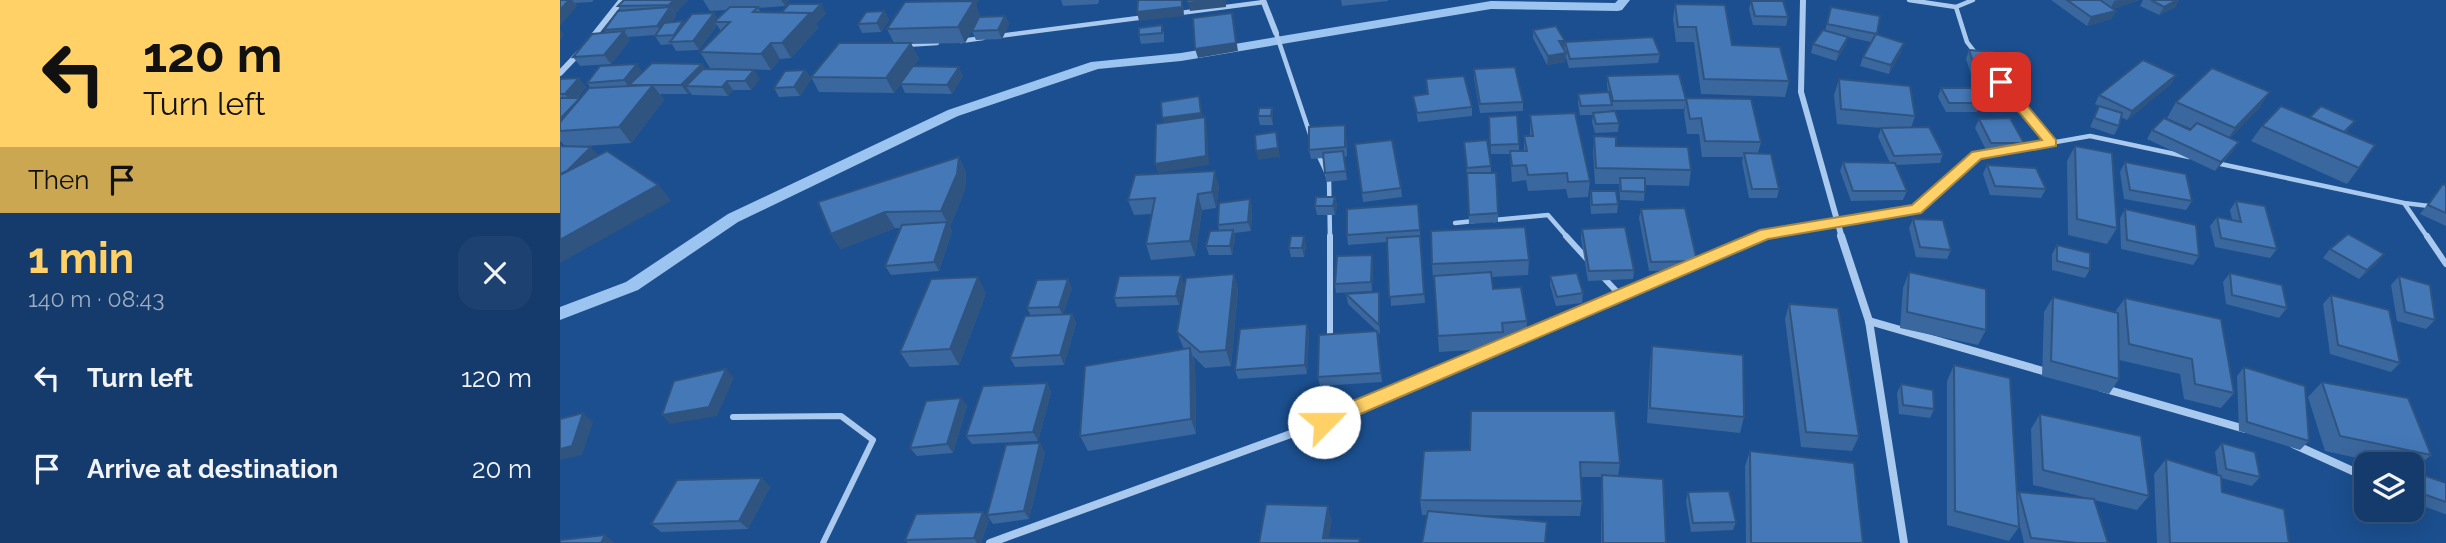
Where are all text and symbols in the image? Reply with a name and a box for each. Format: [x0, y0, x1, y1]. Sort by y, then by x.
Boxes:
text: 120 m [143, 26, 282, 83]
icon: left [28, 28, 119, 119]
pin [1971, 52, 2031, 112]
icon: arrive [1982, 63, 2020, 101]
text: Turn left [143, 85, 265, 122]
icon: arrive [103, 161, 141, 199]
text: Then [28, 165, 89, 195]
text: 1 min [28, 234, 134, 283]
button: close [458, 236, 532, 310]
text: 140 m · 08:43 [28, 285, 164, 312]
icon: left [28, 359, 66, 397]
text: Turn left [87, 363, 193, 393]
text: 120 m [461, 363, 532, 393]
position arrow [1287, 385, 1361, 459]
icon: arrive [28, 450, 66, 488]
map controls [2354, 452, 2424, 522]
button: layers [2354, 452, 2424, 522]
text: Arrive at destination [87, 454, 338, 484]
text: 20 m [472, 454, 532, 484]

